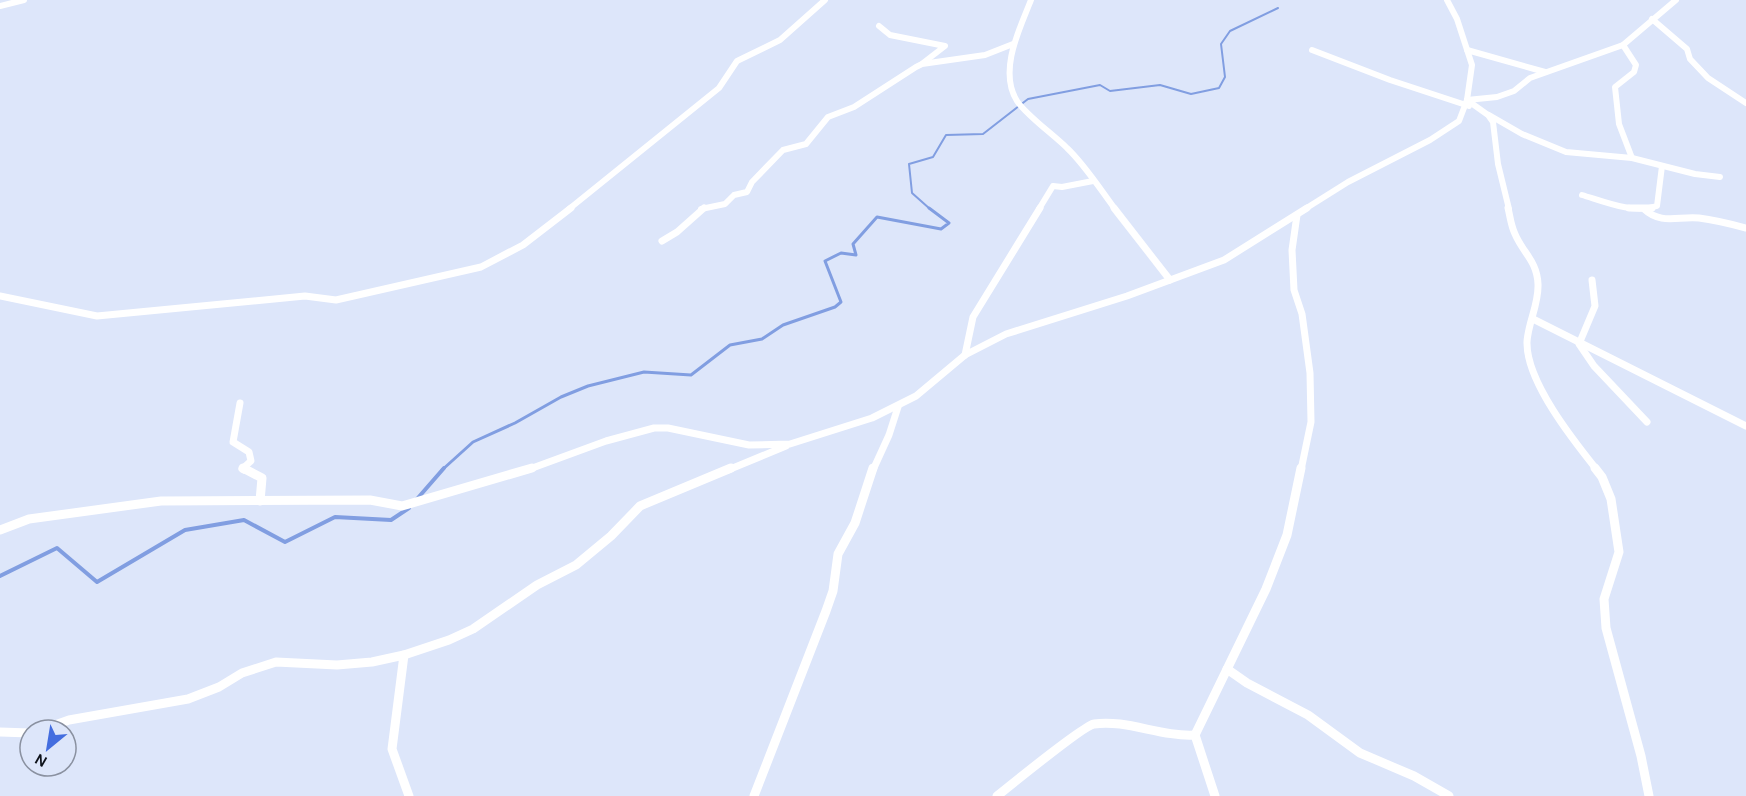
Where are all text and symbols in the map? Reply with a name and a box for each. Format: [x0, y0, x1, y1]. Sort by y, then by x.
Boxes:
north arrow [18, 718, 78, 778]
text: N [31, 749, 50, 772]

